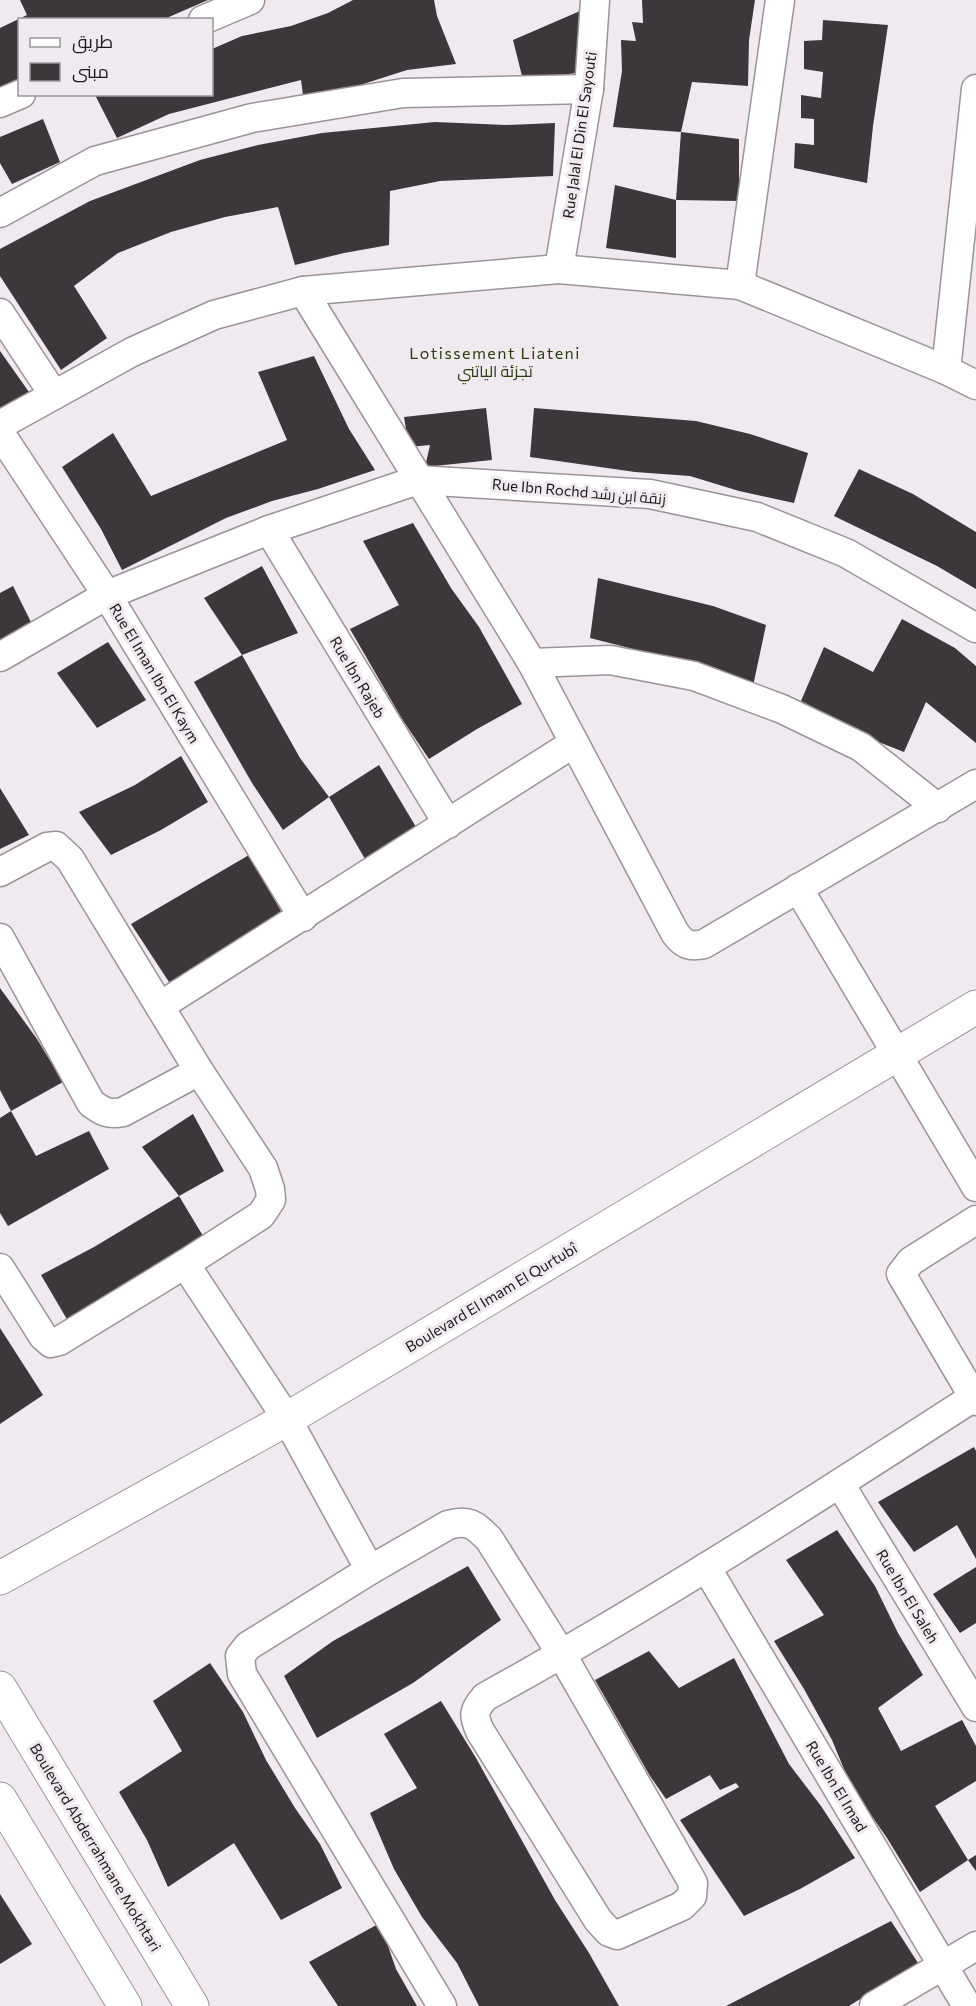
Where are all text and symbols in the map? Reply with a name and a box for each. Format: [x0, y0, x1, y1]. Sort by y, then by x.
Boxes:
legend [18, 18, 213, 96]
text: طريق [72, 30, 113, 54]
street label: Rue Jalal El Din El Sayouti [558, 50, 600, 220]
text: مبنى [72, 60, 109, 83]
district label: Lotissement Liateni تجزئة الياتني [409, 343, 581, 385]
street label: Rue Ibn Rochd زنقة ابن رشد [491, 474, 667, 510]
street label: Rue El Iman Ibn El Kaym [106, 600, 204, 746]
street label: Rue Ibn Rajeb [327, 633, 390, 721]
street label: Boulevard El Imam El Qurtubî [402, 1238, 581, 1356]
street label: Rue Ibn El Saleh [873, 1546, 943, 1646]
street label: Rue Ibn El Imad [803, 1737, 871, 1835]
street label: Boulevard Abderrahmane Mokhtari [27, 1740, 165, 1954]

